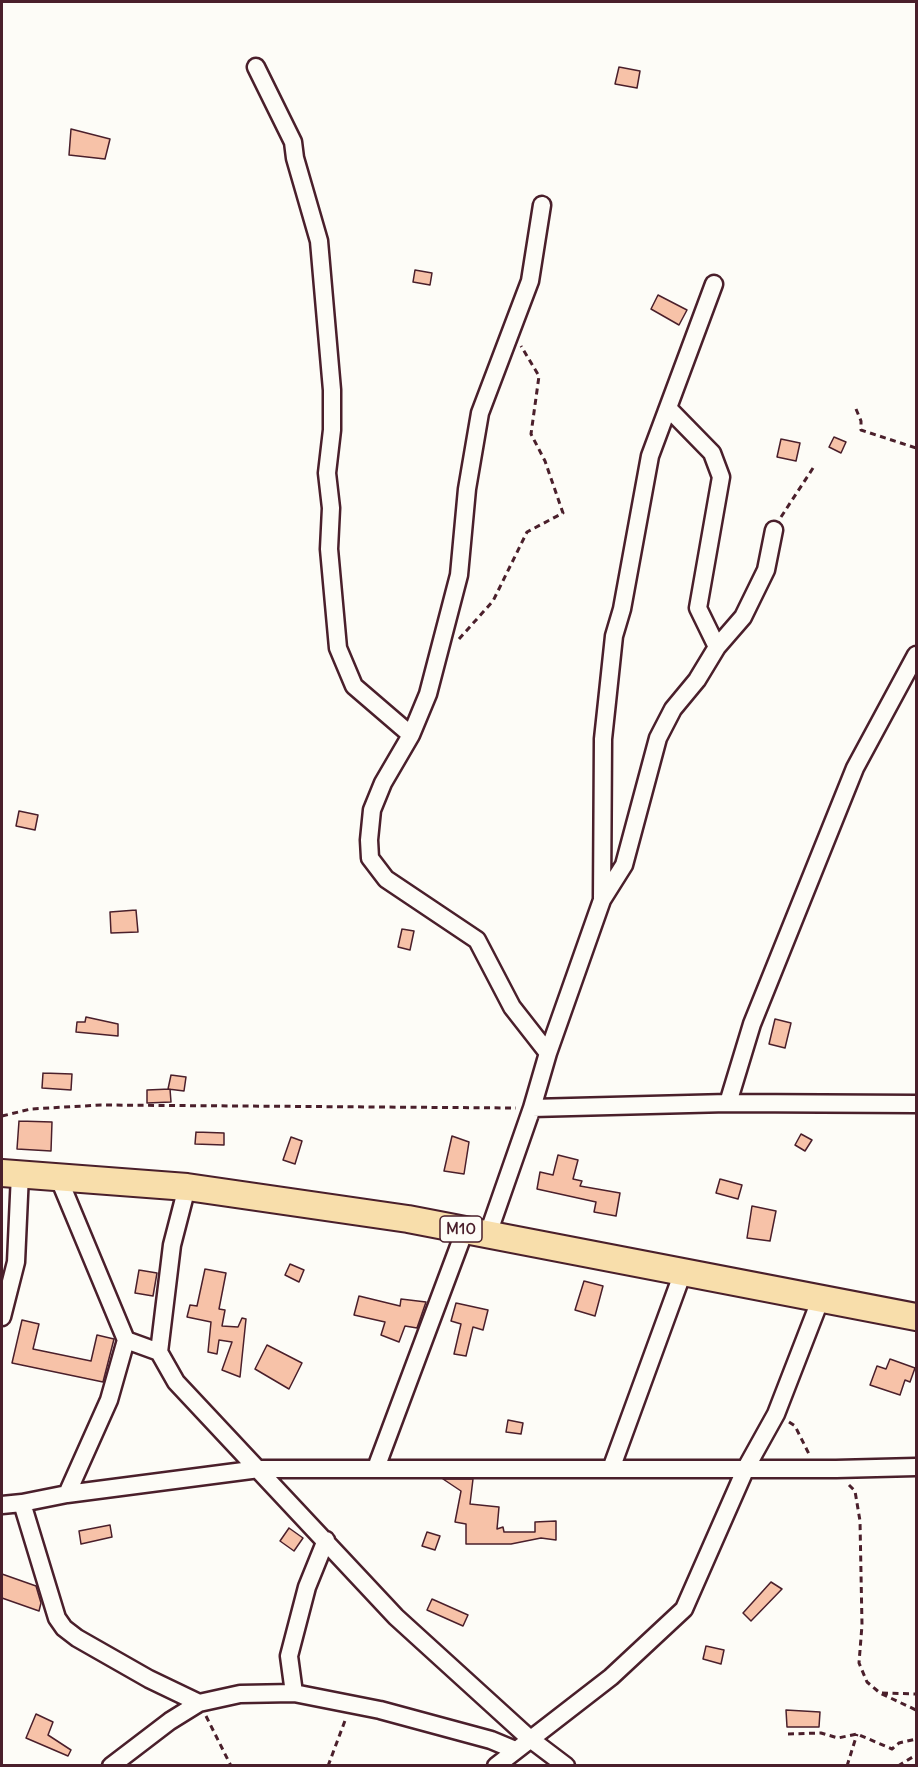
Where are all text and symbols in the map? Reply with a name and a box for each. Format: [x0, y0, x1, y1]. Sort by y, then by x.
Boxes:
road number: M10 [440, 1216, 482, 1242]

